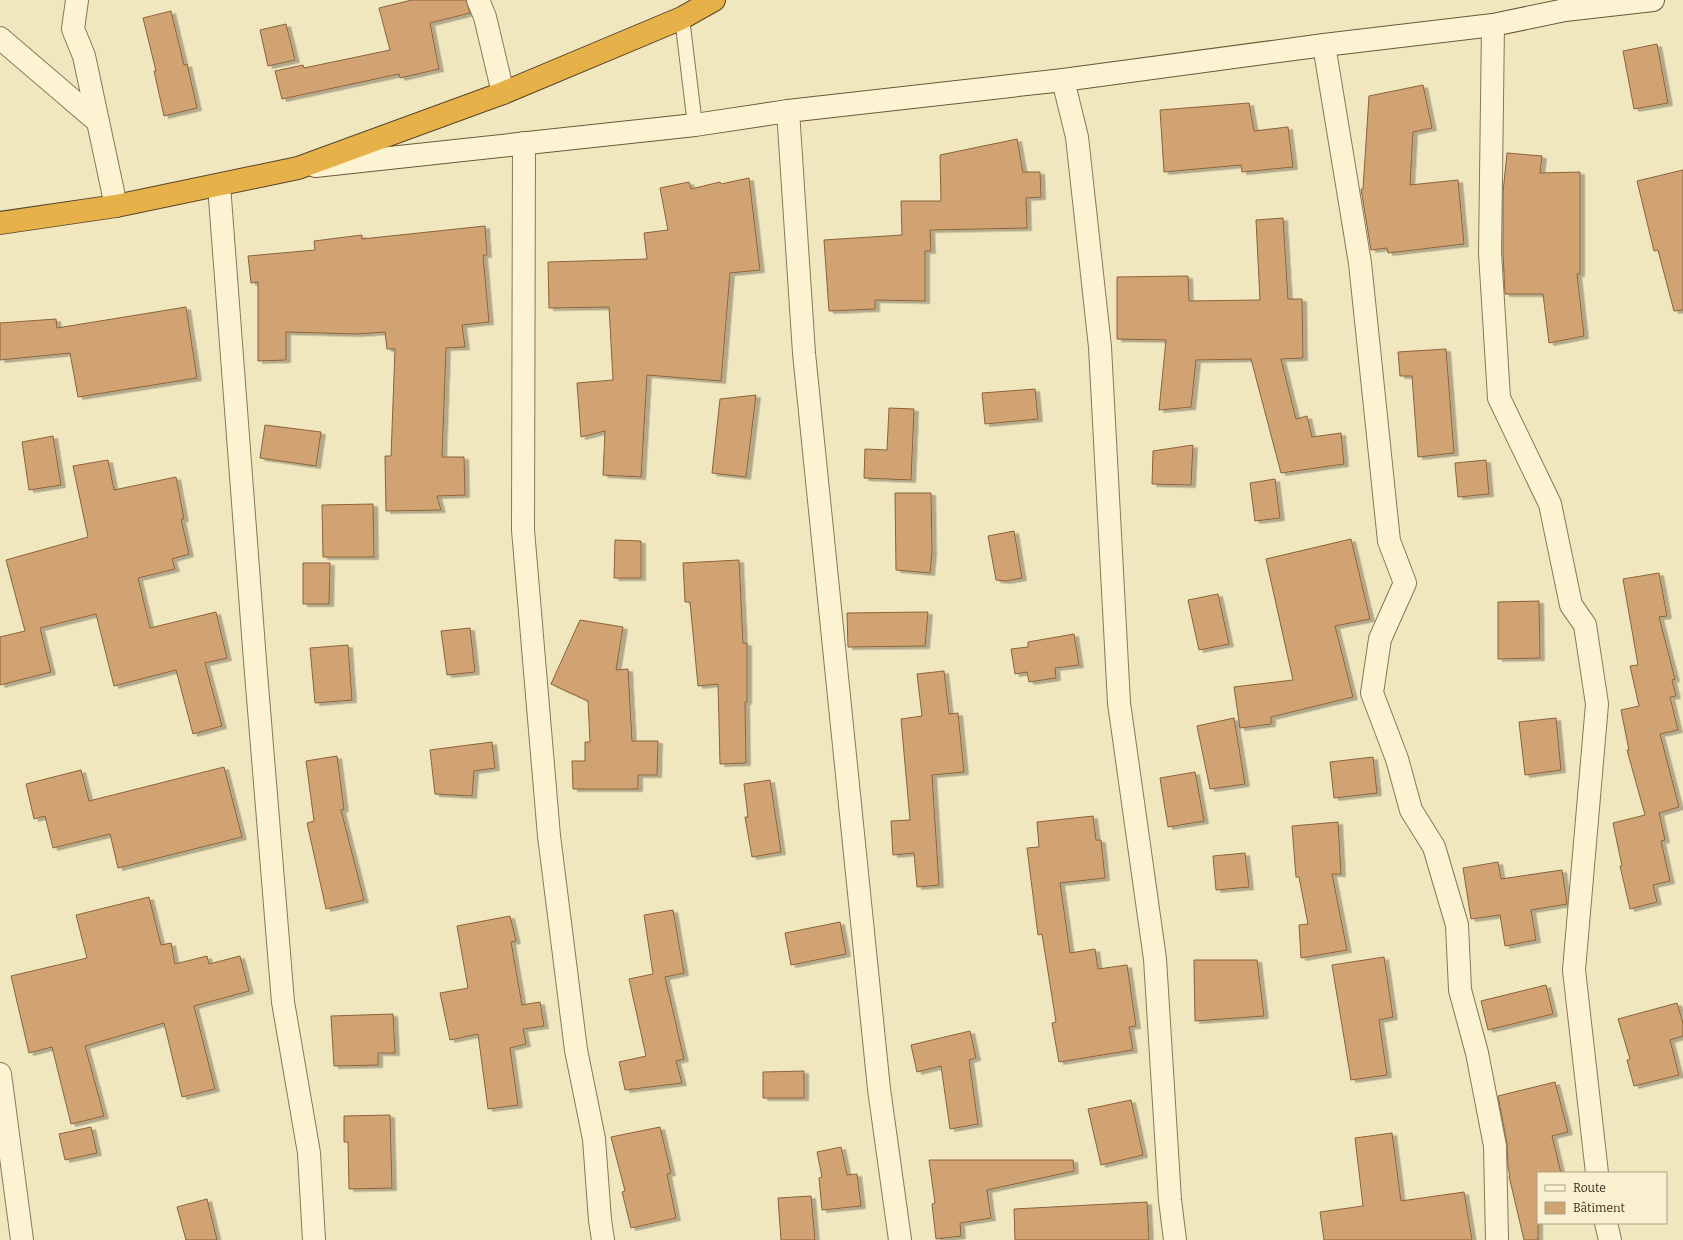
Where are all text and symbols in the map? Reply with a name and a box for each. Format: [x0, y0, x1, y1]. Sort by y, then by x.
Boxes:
legend [1537, 1172, 1667, 1224]
text: Route [1573, 1181, 1606, 1195]
text: Bâtiment [1573, 1201, 1626, 1215]

